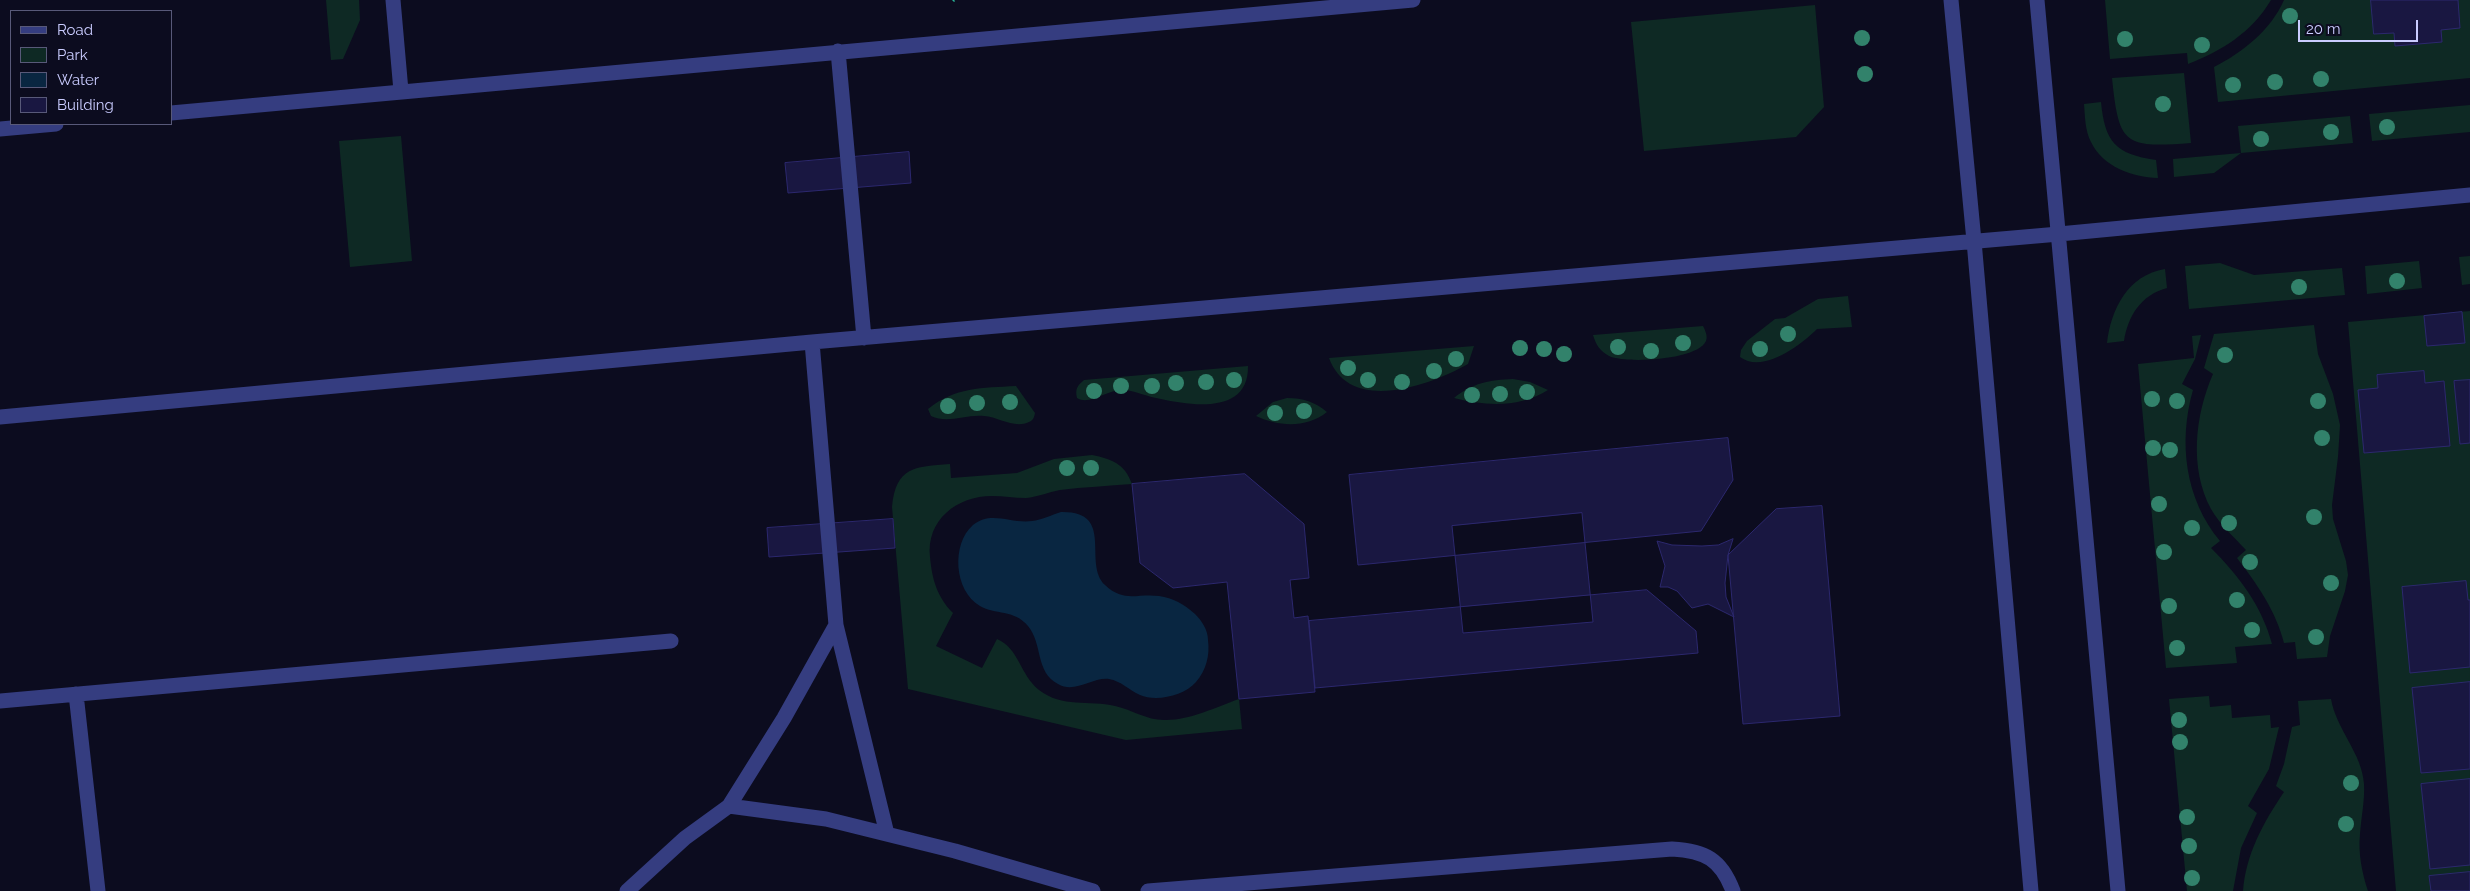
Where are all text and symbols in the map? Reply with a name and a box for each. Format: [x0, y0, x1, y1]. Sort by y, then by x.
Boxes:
legend [10, 10, 172, 125]
scale bar [2300, 10, 2420, 42]
text: 20 m [2306, 20, 2341, 38]
text: Road [57, 21, 93, 39]
text: Park [57, 46, 88, 64]
text: Water [57, 71, 99, 89]
text: Building [57, 96, 114, 114]

